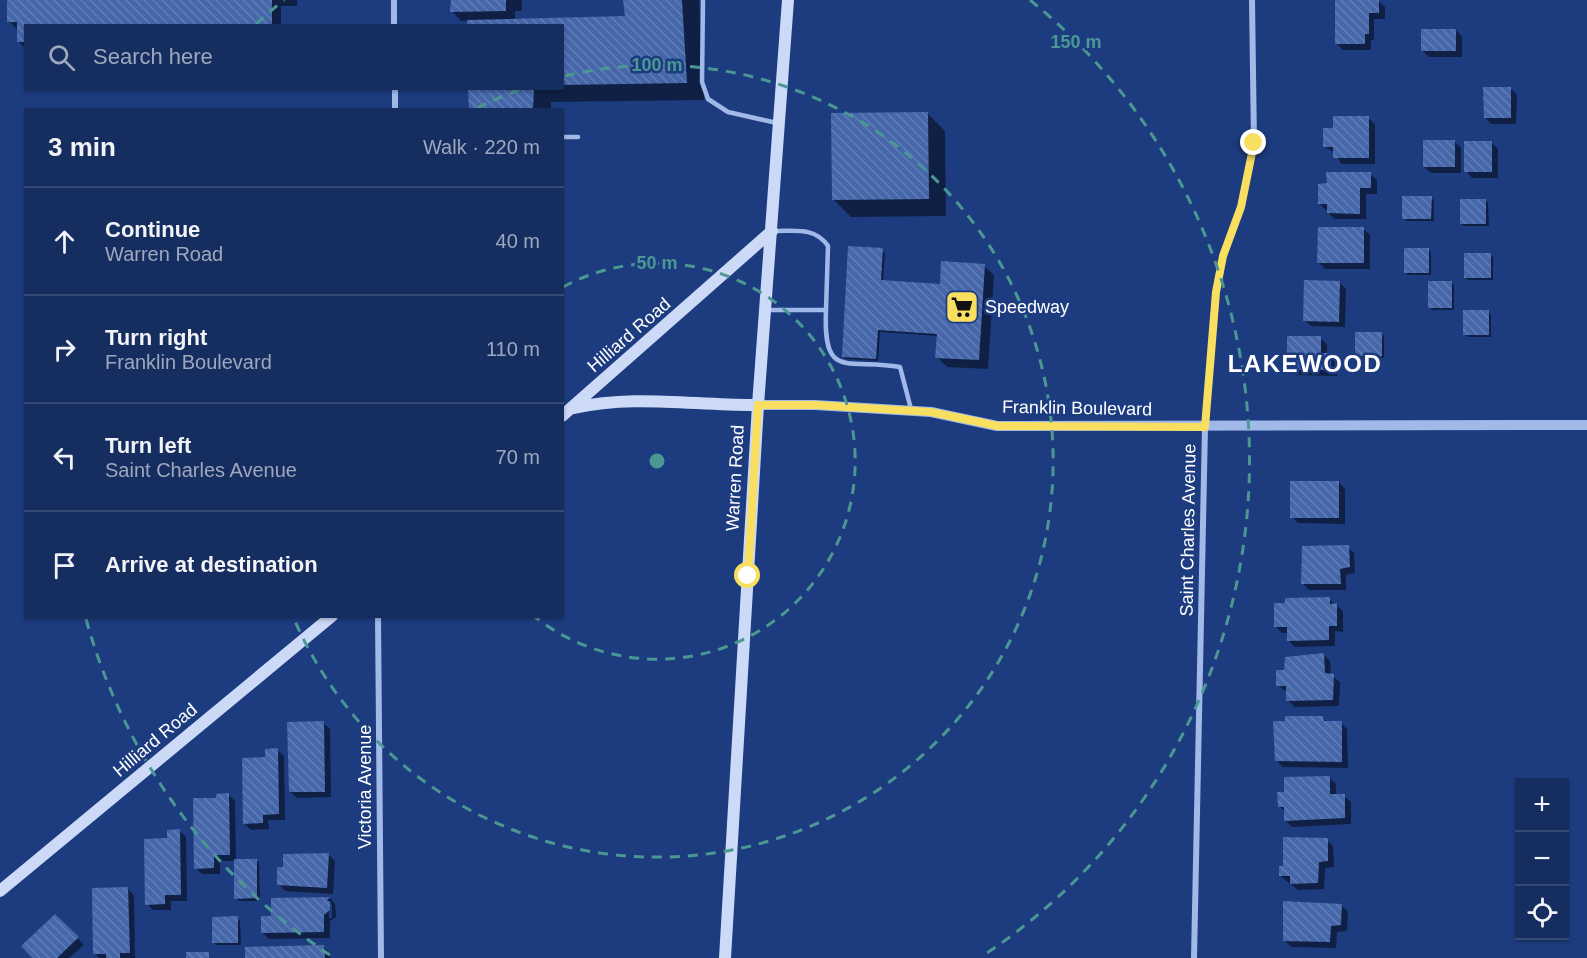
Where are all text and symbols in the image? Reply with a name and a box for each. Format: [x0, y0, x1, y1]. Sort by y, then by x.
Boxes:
search box [24, 24, 564, 90]
text: 150 m [1050, 32, 1102, 52]
icon: search [45, 41, 78, 74]
text: Search here [93, 44, 213, 69]
text: 100 m [631, 55, 683, 75]
route end [1240, 129, 1266, 155]
text: 3 min [48, 132, 116, 162]
text: Walk · 220 m [423, 136, 540, 158]
text: Continue [105, 217, 200, 242]
icon: ahead [48, 225, 81, 258]
text: 40 m [496, 230, 540, 252]
text: Warren Road [105, 243, 223, 265]
text: 50 m [636, 253, 678, 273]
supermarket icon: Speedway [944, 289, 980, 325]
street label: Hilliard Road [584, 294, 674, 376]
place label: Speedway [985, 297, 1069, 317]
text: Turn right [105, 325, 207, 350]
icon: right [48, 333, 81, 366]
text: 110 m [486, 338, 540, 360]
district label: LAKEWOOD [1228, 350, 1382, 377]
text: Franklin Boulevard [105, 351, 272, 373]
street label: Franklin Boulevard [1002, 397, 1152, 419]
street label: Warren Road [722, 424, 748, 532]
text: Turn left [105, 433, 191, 458]
icon: left [48, 441, 81, 474]
street label: Saint Charles Avenue [1176, 443, 1200, 617]
text: 70 m [496, 446, 540, 468]
centre of rings [647, 451, 667, 471]
text: Saint Charles Avenue [105, 459, 297, 481]
icon: arrive [48, 549, 81, 582]
text: Arrive at destination [105, 552, 318, 577]
route start [734, 562, 760, 588]
street label: Hilliard Road [109, 699, 201, 781]
street label: Victoria Avenue [355, 725, 375, 849]
map controls [1515, 778, 1569, 940]
button: + [1515, 778, 1569, 832]
button: − [1515, 832, 1569, 886]
button: locate [1515, 886, 1569, 940]

